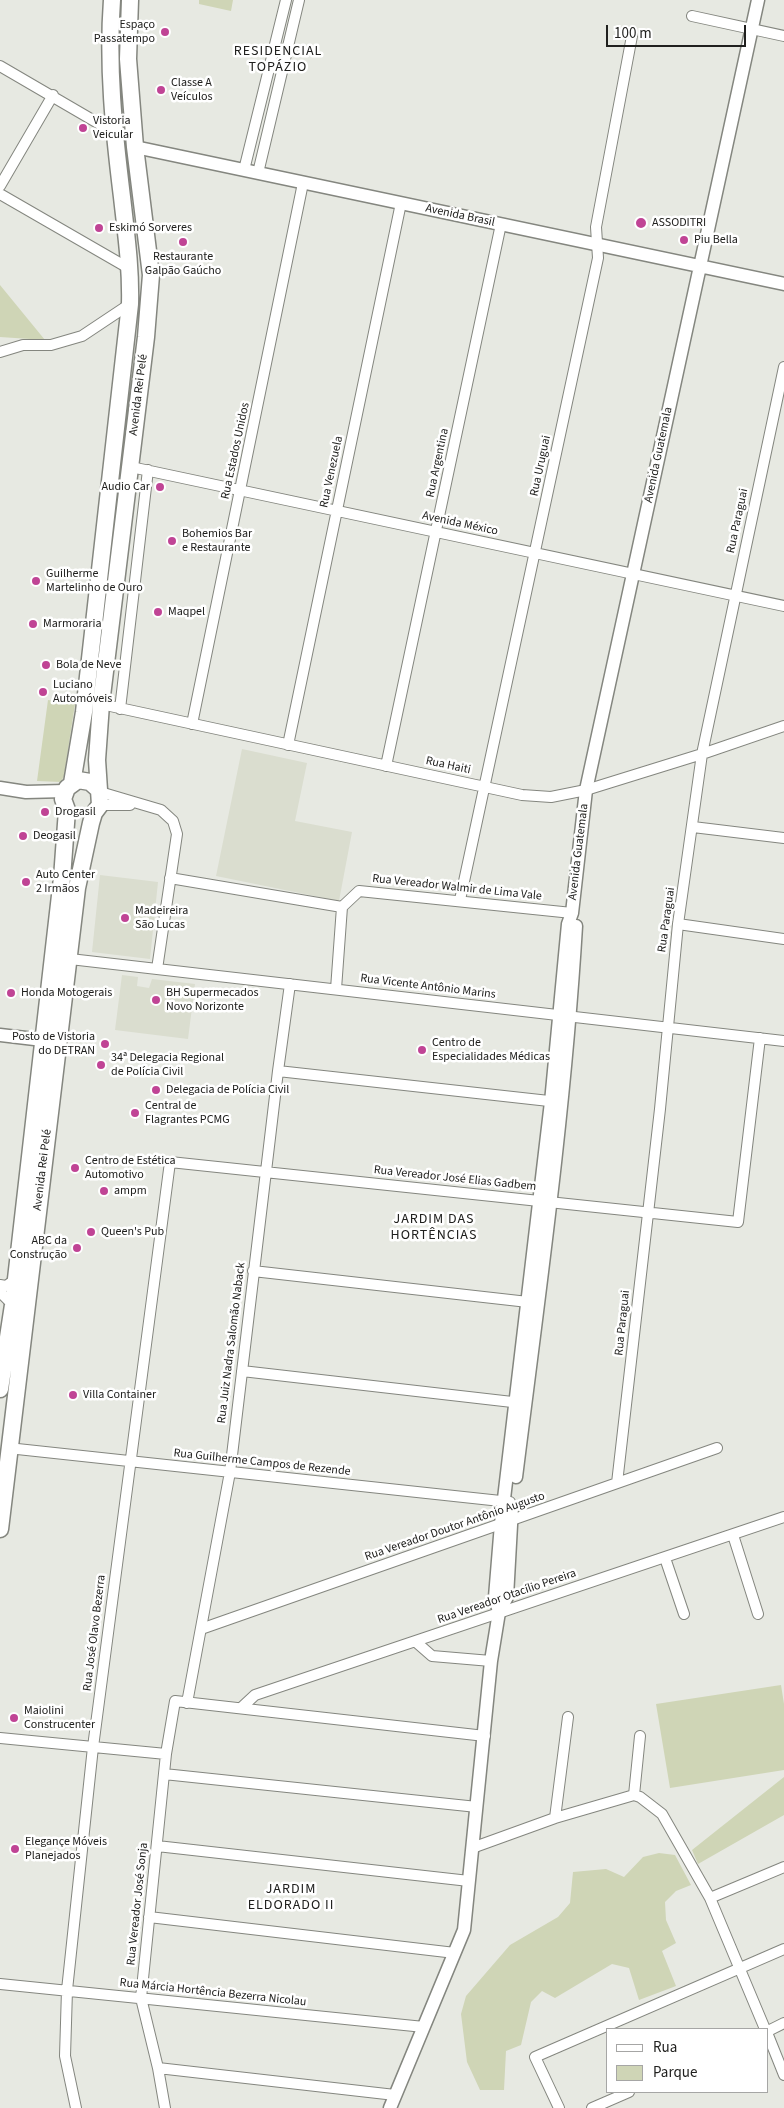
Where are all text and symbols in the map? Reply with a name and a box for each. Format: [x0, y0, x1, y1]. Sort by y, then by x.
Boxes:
scale bar [609, 15, 749, 47]
place label: Espaço Passatempo [94, 18, 155, 46]
text: 100 m [614, 23, 652, 44]
marker: Espaço Passatempo [159, 26, 171, 38]
district label: RESIDENCIAL TOPÁZIO [232, 44, 324, 76]
place label: Classe A Veículos [171, 76, 212, 104]
marker: Classe A Veículos [155, 84, 167, 96]
place label: Vistoria Veicular [93, 114, 133, 142]
marker: Vistoria Veicular [77, 122, 89, 134]
street label: Avenida Brasil [424, 202, 496, 230]
marker: ASSODITRI [634, 216, 648, 230]
place label: ASSODITRI [652, 216, 706, 230]
place label: Eskimó Sorveres [109, 221, 192, 235]
marker: Eskimó Sorveres [93, 222, 105, 234]
place label: Piu Bella [694, 233, 738, 247]
marker: Piu Bella [678, 234, 690, 246]
marker: Restaurante Galpão Gaúcho [177, 236, 189, 248]
place label: Restaurante Galpão Gaúcho [145, 250, 221, 278]
street label: Avenida Rei Pelé [127, 353, 151, 437]
street label: Rua Estados Unidos [219, 401, 253, 501]
street label: Avenida Guatemala [642, 406, 676, 504]
street label: Rua Argentina [424, 427, 452, 499]
street label: Rua Uruguai [528, 434, 554, 498]
street label: Rua Venezuela [317, 435, 347, 509]
place label: Audio Car [101, 480, 150, 494]
marker: Audio Car [154, 481, 166, 493]
street label: Rua Paraguai [724, 487, 752, 555]
street label: Avenida México [421, 509, 499, 539]
place label: Bohemios Bar e Restaurante [182, 527, 252, 555]
marker: Bohemios Bar e Restaurante [166, 535, 178, 547]
place label: Guilherme Martelinho de Ouro [46, 567, 143, 595]
marker: Guilherme Martelinho de Ouro [30, 575, 42, 587]
place label: Maqpel [168, 605, 205, 619]
marker: Maqpel [152, 606, 164, 618]
place label: Marmoraria [43, 617, 101, 631]
marker: Marmoraria [27, 618, 39, 630]
place label: Bola de Neve [56, 658, 121, 672]
marker: Bola de Neve [40, 659, 52, 671]
place label: Luciano Automóveis [53, 678, 112, 706]
marker: Luciano Automóveis [37, 686, 49, 698]
street label: Rua Haiti [424, 754, 472, 778]
street label: Avenida Guatemala [566, 803, 592, 901]
place label: Drogasil [55, 805, 96, 819]
marker: Drogasil [39, 806, 51, 818]
place label: Deogasil [33, 829, 76, 843]
marker: Deogasil [17, 830, 29, 842]
place label: Auto Center 2 Irmãos [36, 868, 95, 896]
street label: Rua Vereador Walmir de Lima Vale [372, 872, 542, 904]
marker: Auto Center 2 Irmãos [20, 876, 32, 888]
street label: Rua Paraguai [655, 886, 679, 954]
place label: Madeireira São Lucas [135, 904, 188, 932]
marker: Madeireira São Lucas [119, 912, 131, 924]
street label: Rua Vicente Antônio Marins [359, 972, 497, 1002]
place label: Honda Motogerais [21, 986, 112, 1000]
place label: BH Supermecados Novo Norizonte [166, 986, 258, 1014]
marker: Honda Motogerais [5, 987, 17, 999]
marker: BH Supermecados Novo Norizonte [150, 994, 162, 1006]
place label: Posto de Vistoria do DETRAN [12, 1030, 95, 1058]
place label: Centro de Especialidades Médicas [432, 1036, 550, 1064]
marker: Posto de Vistoria do DETRAN [99, 1038, 111, 1050]
marker: Centro de Especialidades Médicas [416, 1044, 428, 1056]
place label: 34ª Delegacia Regional de Polícia Civil [111, 1051, 224, 1079]
marker: 34ª Delegacia Regional de Polícia Civil [95, 1059, 107, 1071]
place label: Delegacia de Polícia Civil [166, 1083, 289, 1097]
marker: Delegacia de Polícia Civil [150, 1084, 162, 1096]
place label: Central de Flagrantes PCMG [145, 1099, 230, 1127]
marker: Central de Flagrantes PCMG [129, 1107, 141, 1119]
street label: Avenida Rei Pelé [31, 1128, 55, 1212]
place label: Centro de Estética Automotivo [85, 1154, 176, 1182]
marker: Centro de Estética Automotivo [69, 1162, 81, 1174]
street label: Rua Vereador José Elias Gadbem [373, 1163, 537, 1195]
place label: ampm [114, 1184, 147, 1198]
marker: ampm [98, 1185, 110, 1197]
district label: JARDIM DAS HORTÊNCIAS [389, 1212, 479, 1244]
place label: Queen's Pub [101, 1225, 164, 1239]
marker: Queen's Pub [85, 1226, 97, 1238]
place label: ABC da Construção [10, 1234, 67, 1262]
marker: ABC da Construção [71, 1242, 83, 1254]
street label: Rua Juiz Nadra Salomão Naback [215, 1262, 249, 1424]
street label: Rua Paraguai [612, 1290, 634, 1356]
place label: Villa Container [83, 1388, 156, 1402]
marker: Villa Container [67, 1389, 79, 1401]
street label: Rua Guilherme Campos de Rezende [173, 1447, 351, 1479]
street label: Rua Vereador Doutor Antônio Augusto [363, 1489, 547, 1565]
street label: Rua Vereador Otacílio Pereira [436, 1566, 578, 1628]
street label: Rua José Olavo Bezerra [81, 1574, 109, 1692]
place label: Maiolini Construcenter [24, 1704, 95, 1732]
marker: Maiolini Construcenter [8, 1712, 20, 1724]
place label: Elegançe Móveis Planejados [25, 1835, 107, 1863]
street label: Rua Vereador José Sonja [124, 1842, 152, 1966]
marker: Elegançe Móveis Planejados [9, 1843, 21, 1855]
district label: JARDIM ELDORADO II [246, 1882, 336, 1914]
street label: Rua Márcia Hortência Bezerra Nicolau [119, 1976, 307, 2010]
legend [606, 2028, 769, 2093]
text: Rua [653, 2037, 677, 2058]
text: Parque [653, 2062, 697, 2083]

